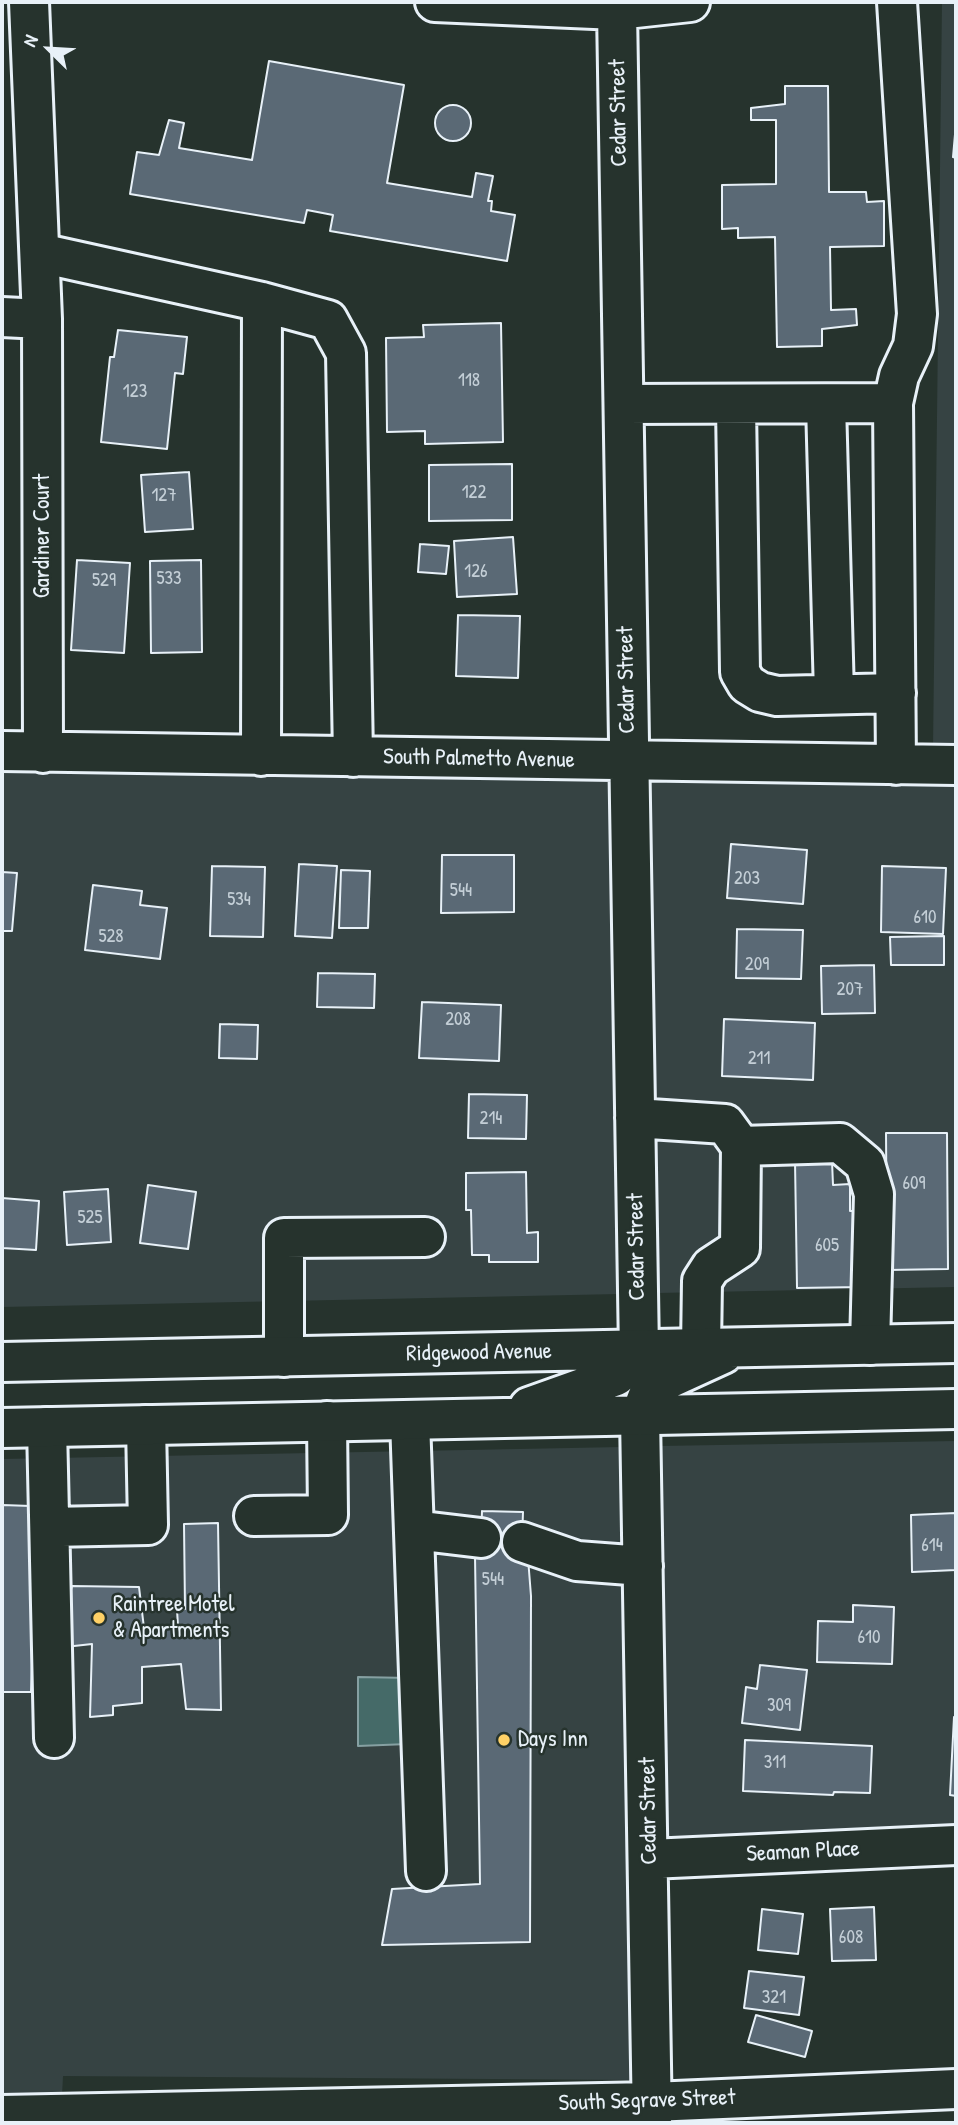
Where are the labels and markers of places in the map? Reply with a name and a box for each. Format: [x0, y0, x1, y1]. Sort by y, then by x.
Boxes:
place label: Raintree Motel & Apartments [113, 1591, 235, 1645]
marker: Raintree Motel & Apartments [91, 1610, 107, 1626]
place label: Days Inn [518, 1726, 588, 1754]
marker: Days Inn [496, 1732, 512, 1748]

